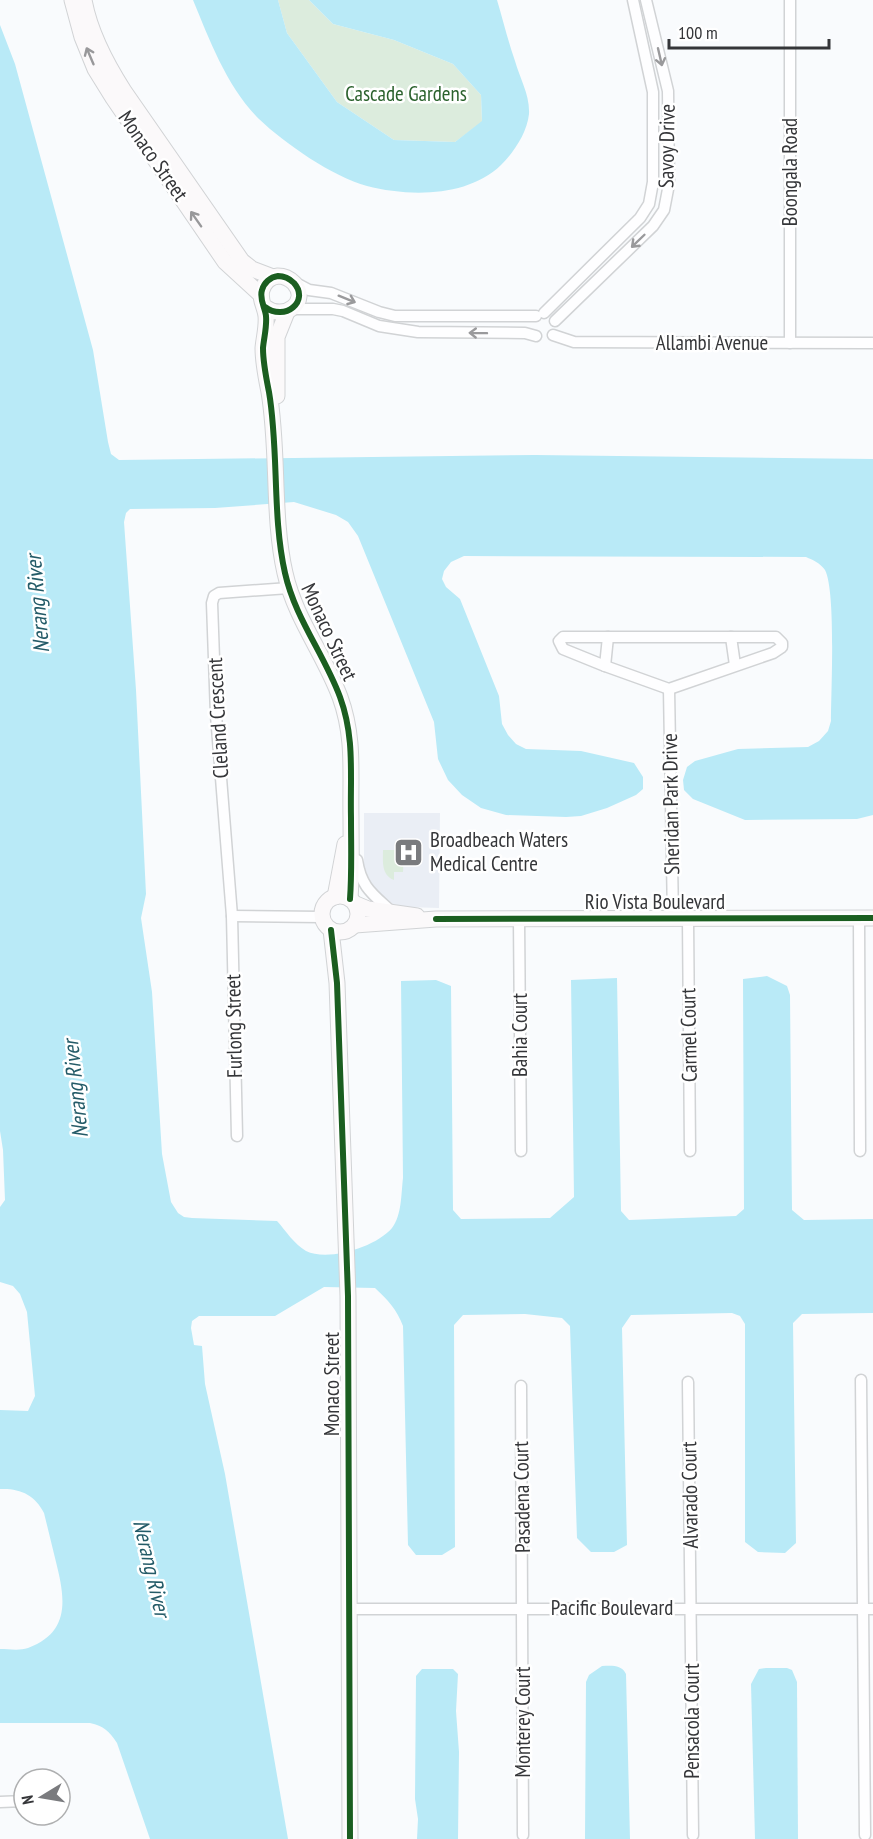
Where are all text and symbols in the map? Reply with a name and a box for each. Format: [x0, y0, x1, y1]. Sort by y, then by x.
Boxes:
scale bar [669, 12, 830, 50]
text: 100 m [678, 21, 718, 44]
one-way arrow [84, 47, 95, 65]
one-way arrow [654, 47, 666, 66]
park label: Cascade Gardens [345, 80, 467, 107]
street label: Savoy Drive [652, 104, 681, 188]
street label: Monaco Street [112, 105, 194, 206]
street label: Boongala Road [776, 118, 803, 226]
one-way arrow [190, 211, 202, 227]
one-way arrow [630, 233, 645, 248]
one-way arrow [337, 294, 356, 305]
one-way arrow [468, 327, 488, 339]
street label: Allambi Avenue [656, 329, 768, 356]
water label: Nerang River [18, 551, 55, 654]
street label: Monaco Street [295, 579, 364, 685]
street label: Cleland Crescent [201, 657, 234, 779]
street label: Sheridan Park Drive [656, 733, 685, 875]
place label: Broadbeach Waters Medical Centre [430, 826, 568, 877]
hospital icon: Broadbeach Waters Medical Centre [393, 836, 425, 868]
street label: Rio Vista Boulevard [585, 888, 725, 915]
street label: Furlong Street [219, 974, 248, 1078]
street label: Carmel Court [674, 987, 703, 1082]
street label: Bahia Court [506, 993, 533, 1077]
water label: Nerang River [56, 1036, 94, 1139]
street label: Monaco Street [318, 1332, 345, 1436]
street label: Pasadena Court [507, 1441, 536, 1553]
street label: Alvarado Court [675, 1441, 704, 1549]
water label: Nerang River [127, 1517, 177, 1622]
street label: Pacific Boulevard [551, 1594, 673, 1621]
street label: Pensacola Court [678, 1663, 705, 1779]
street label: Monterey Court [509, 1666, 536, 1778]
north arrow [12, 1767, 72, 1827]
text: N [17, 1794, 38, 1806]

